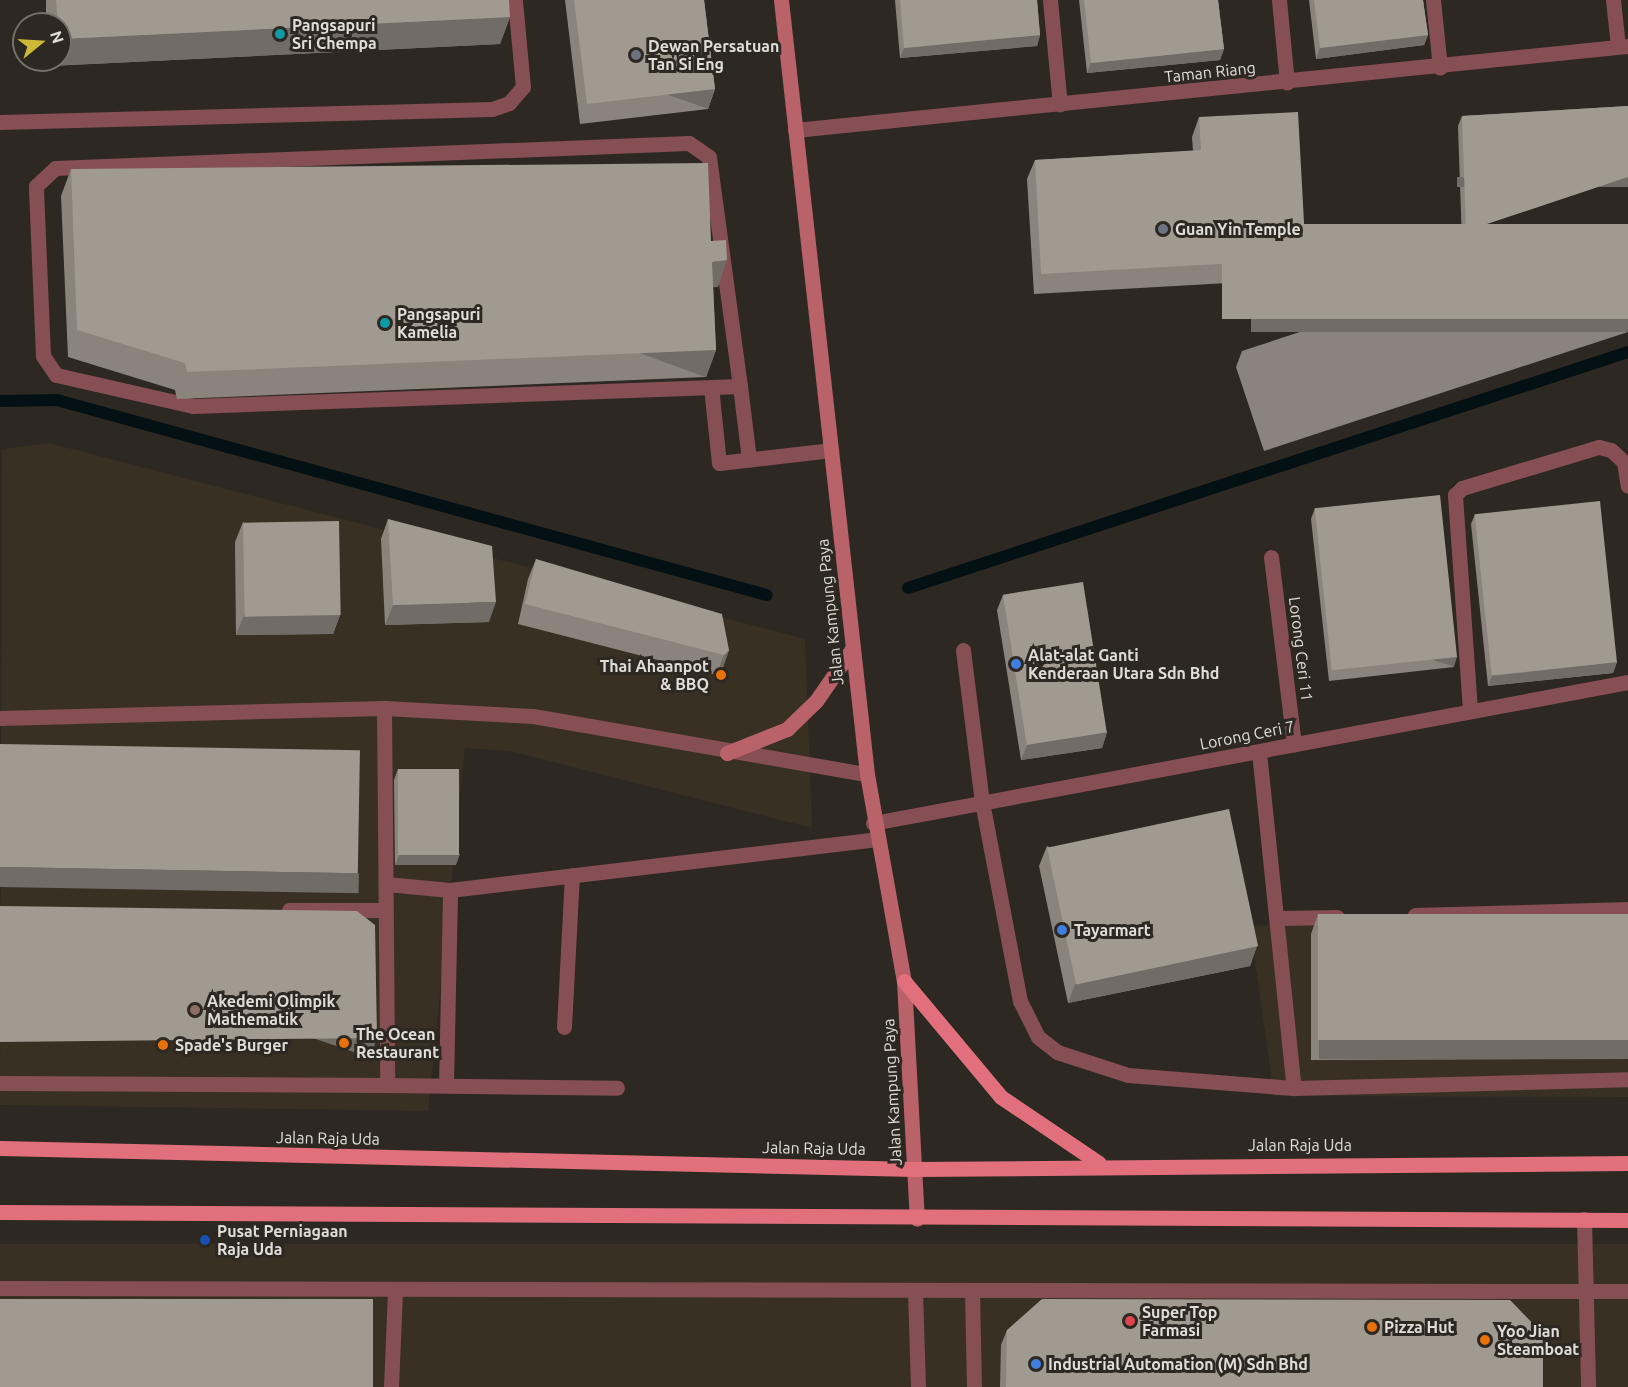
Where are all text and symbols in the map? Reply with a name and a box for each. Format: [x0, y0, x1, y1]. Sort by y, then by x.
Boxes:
north arrow [12, 12, 72, 72]
place label: Pangsapuri Sri Chempa [292, 15, 377, 53]
marker: Pangsapuri Sri Chempa [273, 27, 287, 41]
text: N [47, 29, 68, 46]
place label: Dewan Persatuan Tan Si Eng [648, 36, 779, 74]
marker: Dewan Persatuan Tan Si Eng [629, 48, 643, 62]
street label: Taman Riang [1163, 58, 1257, 86]
place label: Guan Yin Temple [1175, 219, 1301, 239]
marker: Guan Yin Temple [1156, 222, 1170, 236]
place label: Pangsapuri Kamelia [397, 304, 481, 342]
marker: Pangsapuri Kamelia [378, 316, 392, 330]
street label: Jalan Kampung Paya [813, 538, 847, 686]
street label: Lorong Ceri 11 [1285, 596, 1317, 702]
place label: Alat-alat Ganti Kenderaan Utara Sdn Bhd [1028, 645, 1219, 683]
place label: Thai Ahaanpot & BBQ [600, 656, 709, 694]
marker: Alat-alat Ganti Kenderaan Utara Sdn Bhd [1009, 657, 1023, 671]
marker: Thai Ahaanpot & BBQ [714, 668, 728, 682]
street label: Lorong Ceri 7 [1198, 716, 1296, 754]
place label: Tayarmart [1074, 920, 1151, 940]
marker: Tayarmart [1055, 923, 1069, 937]
place label: Akedemi Olimpik Mathematik [207, 991, 335, 1029]
marker: Akedemi Olimpik Mathematik [188, 1003, 202, 1017]
street label: Jalan Kampung Paya [879, 1018, 905, 1166]
place label: The Ocean Restaurant [356, 1024, 439, 1062]
place label: Spade's Burger [175, 1035, 288, 1055]
marker: The Ocean Restaurant [337, 1036, 351, 1050]
marker: Spade's Burger [156, 1038, 170, 1052]
street label: Jalan Raja Uda [276, 1127, 380, 1149]
street label: Jalan Raja Uda [1248, 1135, 1352, 1155]
street label: Jalan Raja Uda [762, 1137, 866, 1159]
place label: Pusat Perniagaan Raja Uda [217, 1221, 348, 1259]
marker: Pusat Perniagaan Raja Uda [198, 1233, 212, 1247]
place label: Super Top Farmasi [1142, 1302, 1217, 1340]
marker: Super Top Farmasi [1123, 1314, 1137, 1328]
place label: Pizza Hut [1384, 1317, 1454, 1337]
marker: Pizza Hut [1365, 1320, 1379, 1334]
place label: Yoo Jian Steamboat [1497, 1321, 1579, 1359]
marker: Yoo Jian Steamboat [1478, 1333, 1492, 1347]
place label: Industrial Automation (M) Sdn Bhd [1048, 1354, 1308, 1374]
marker: Industrial Automation (M) Sdn Bhd [1029, 1357, 1043, 1371]

